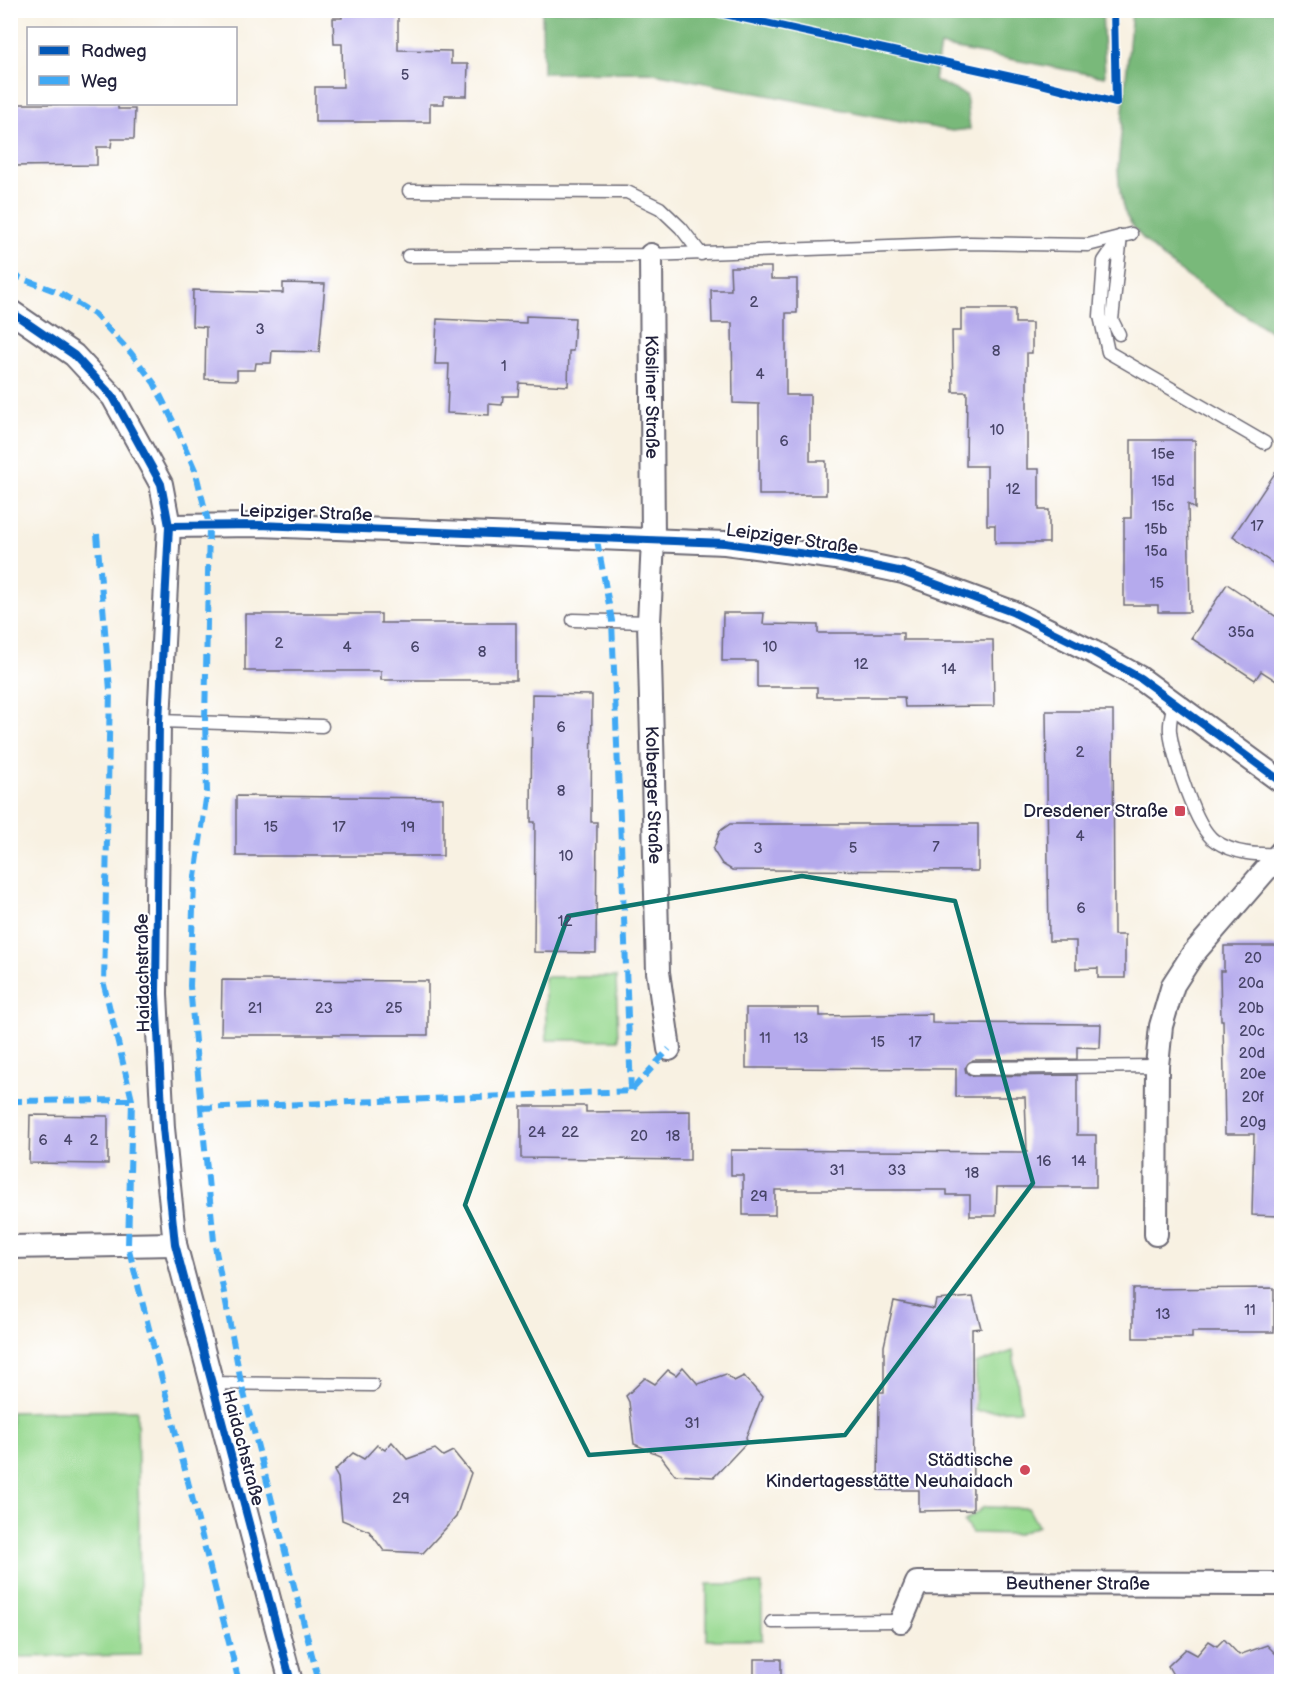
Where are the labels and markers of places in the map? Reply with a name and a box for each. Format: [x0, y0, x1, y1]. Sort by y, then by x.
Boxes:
place label: Dresdener Straße [1023, 801, 1168, 822]
marker: Dresdener Straße [1173, 804, 1187, 818]
place label: Städtische Kindertagesstätte Neuhaidach [765, 1450, 1013, 1492]
marker: Städtische Kindertagesstätte Neuhaidach [1018, 1463, 1032, 1477]

